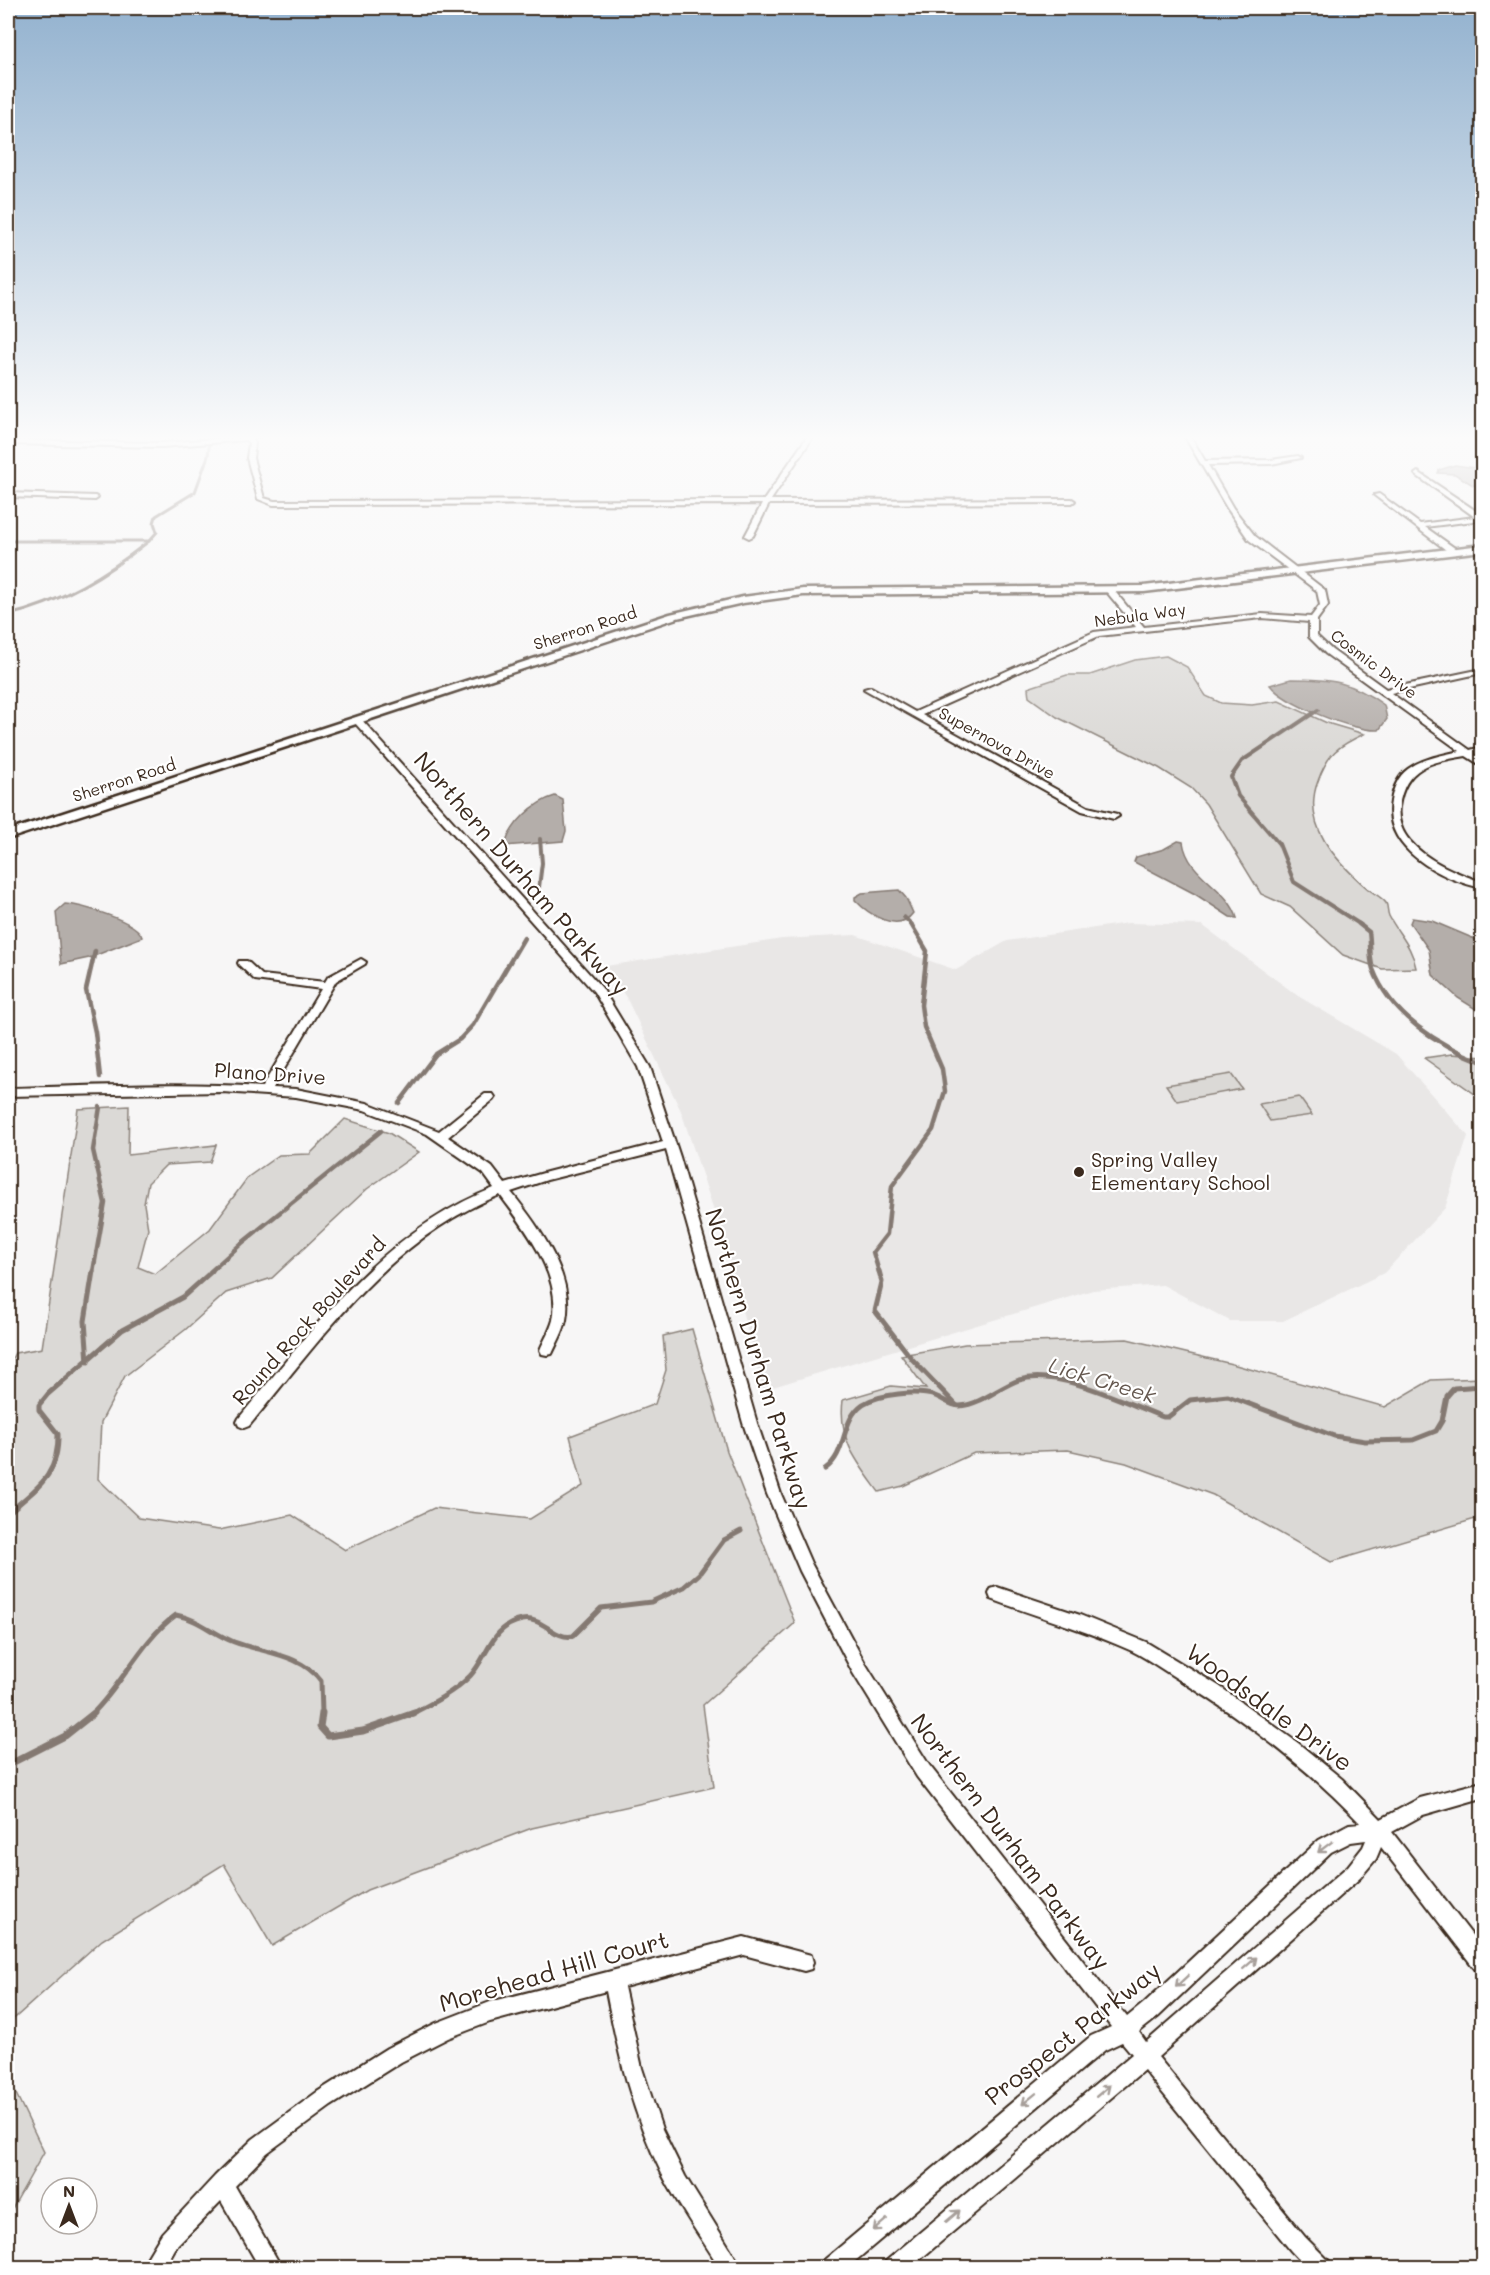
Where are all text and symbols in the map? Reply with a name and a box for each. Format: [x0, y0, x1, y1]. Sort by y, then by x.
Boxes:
street label: Nebula Way [1093, 598, 1187, 631]
street label: Sherron Road [531, 601, 639, 654]
street label: Cosmic Drive [1327, 624, 1422, 703]
street label: Supernova Drive [935, 702, 1059, 783]
street label: Northern Durham Parkway [408, 745, 637, 1001]
street label: Sherron Road [70, 753, 178, 806]
street label: Plano Drive [213, 1056, 327, 1090]
place label: Spring Valley Elementary School [1091, 1146, 1270, 1195]
marker: Spring Valley Elementary School [1072, 1165, 1086, 1179]
street label: Northern Durham Parkway [699, 1204, 820, 1513]
street label: Round Rock Boulevard [226, 1231, 391, 1410]
water label: Lick Creek [1046, 1351, 1160, 1409]
street label: Woodsdale Drive [1180, 1636, 1359, 1778]
street label: Northern Durham Parkway [904, 1707, 1118, 1976]
one-way arrow [1317, 1841, 1333, 1854]
street label: Morehead Hill Court [435, 1923, 672, 2018]
street label: Prospect Parkway [978, 1954, 1166, 2111]
one-way arrow [1242, 1956, 1257, 1970]
one-way arrow [1175, 1973, 1190, 1988]
one-way arrow [1095, 2084, 1110, 2098]
one-way arrow [1021, 2093, 1037, 2106]
north arrow [39, 2176, 99, 2236]
text: N [63, 2180, 75, 2201]
one-way arrow [945, 2209, 961, 2222]
one-way arrow [873, 2218, 888, 2232]

